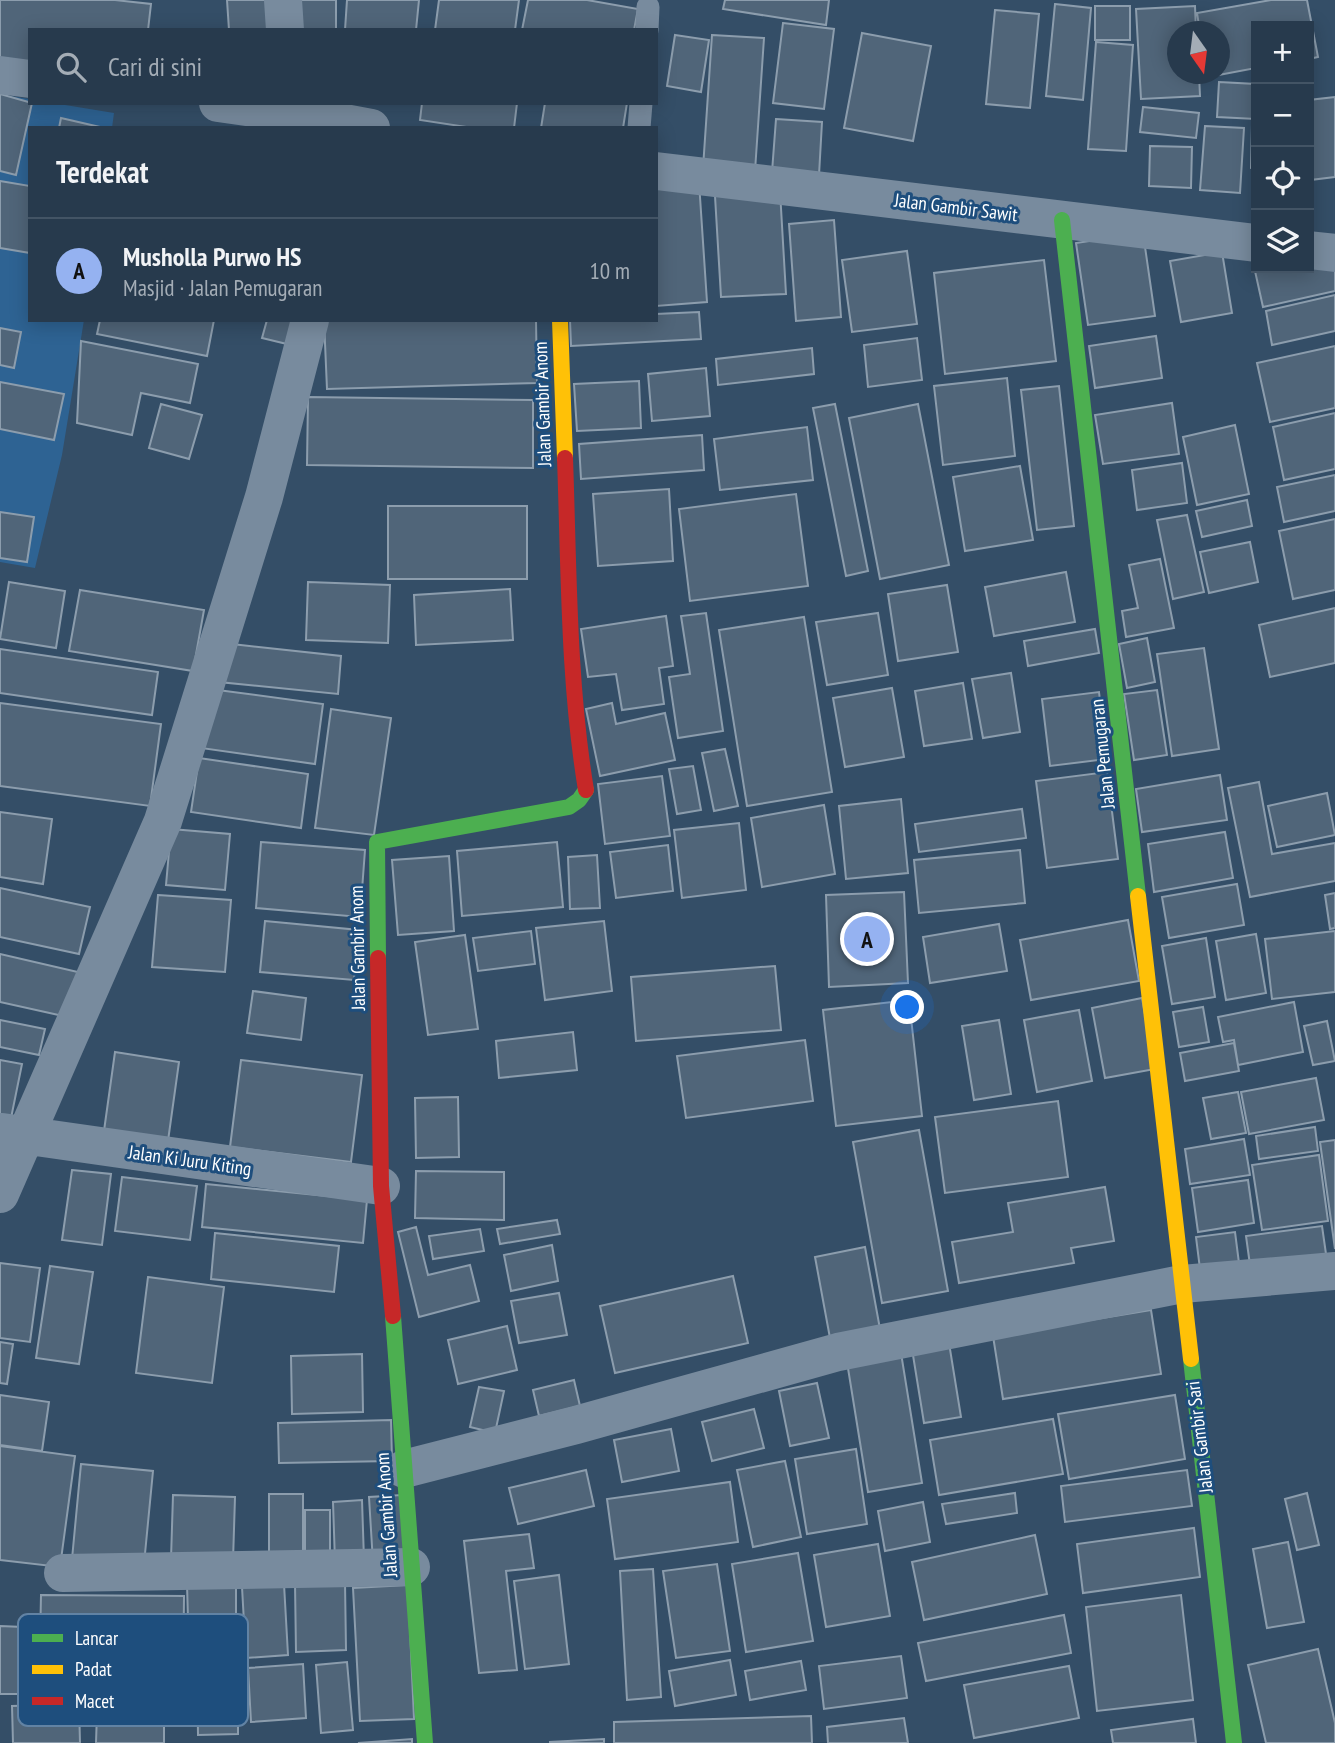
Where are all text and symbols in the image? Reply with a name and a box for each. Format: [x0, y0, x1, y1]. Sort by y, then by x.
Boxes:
north arrow [1167, 21, 1230, 84]
map controls [1251, 21, 1314, 273]
button: + [1251, 21, 1314, 84]
search box [28, 28, 658, 105]
icon: search [52, 48, 90, 86]
text: Cari di sini [108, 50, 202, 83]
button: − [1251, 84, 1314, 147]
button: locate [1251, 147, 1314, 210]
text: Terdekat [56, 152, 148, 191]
street label: Jalan Gambir Sawit [892, 187, 1020, 227]
button: layers [1251, 210, 1314, 273]
text: Musholla Purwo HS [123, 240, 301, 273]
text: A [73, 256, 85, 285]
text: 10 m [589, 256, 630, 285]
text: Masjid · Jalan Pemugaran [123, 273, 322, 302]
street label: Jalan Gambir Anom [528, 341, 556, 468]
street label: Jalan Pemugaran [1084, 698, 1120, 811]
street label: Jalan Gambir Anom [344, 885, 370, 1012]
pin: A [844, 913, 890, 965]
your location [890, 990, 924, 1024]
street label: Jalan Ki Juru Kiting [126, 1139, 253, 1180]
street label: Jalan Gambir Sari [1180, 1380, 1218, 1495]
street label: Jalan Gambir Anom [370, 1452, 402, 1579]
legend [18, 1614, 248, 1726]
text: Lancar [75, 1626, 119, 1650]
text: Padat [75, 1657, 112, 1681]
text: Macet [75, 1689, 115, 1713]

